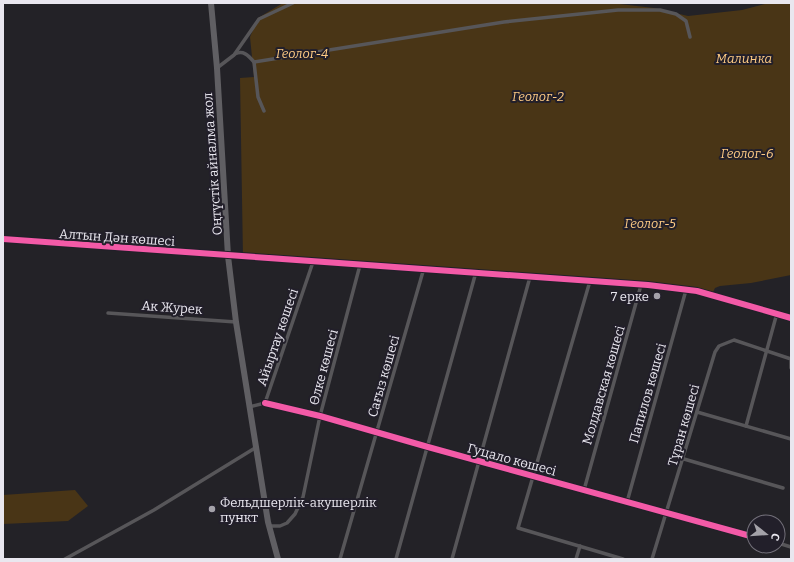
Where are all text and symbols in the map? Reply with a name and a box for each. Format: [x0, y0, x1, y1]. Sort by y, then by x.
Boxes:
park label: Геолог-4 [276, 46, 328, 61]
park label: Малинка [716, 51, 772, 66]
park label: Геолог-2 [512, 89, 564, 104]
street label: Оңтүстік айналма жол [200, 92, 225, 236]
park label: Геолог-6 [721, 146, 774, 161]
park label: Геолог-5 [624, 216, 676, 231]
street label: Алтын Дән көшесі [58, 226, 176, 249]
street label: Айыртау көшесі [254, 287, 301, 388]
place label: 7 ерке [611, 289, 649, 304]
marker: 7 ерке [652, 291, 662, 301]
street label: Ак Журек [141, 298, 203, 317]
street label: Молдавская көшесі [579, 324, 628, 446]
street label: Өлке көшесі [306, 327, 341, 407]
street label: Сағыз көшесі [365, 333, 402, 419]
street label: Папилов көшесі [626, 341, 669, 445]
street label: Тұран көшесі [665, 382, 702, 468]
street label: Гуцало көшесі [466, 440, 558, 479]
place label: Фельдшерлік-акушерлік пункт [220, 495, 377, 525]
marker: Фельдшерлік-акушерлік пункт [207, 504, 217, 514]
north arrow [746, 514, 786, 554]
text: С [768, 532, 782, 542]

